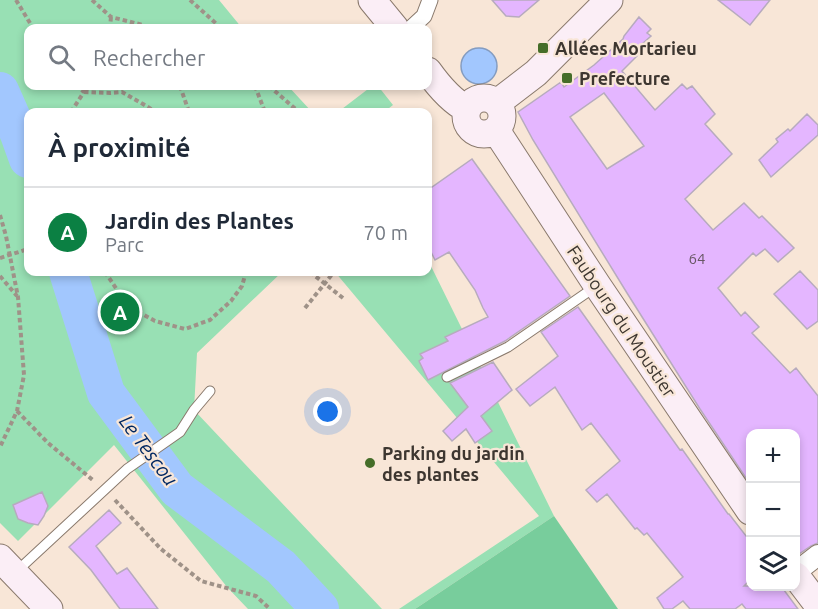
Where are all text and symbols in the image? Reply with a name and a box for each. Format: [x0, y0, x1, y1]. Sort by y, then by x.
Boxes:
search box [24, 24, 432, 90]
place label: Allées Mortarieu [555, 38, 697, 58]
icon: search [45, 41, 78, 74]
marker: Allées Mortarieu [536, 41, 550, 55]
text: Rechercher [93, 45, 205, 70]
place label: Prefecture [579, 68, 670, 88]
marker: Prefecture [560, 71, 574, 85]
text: À proximité [48, 133, 190, 162]
text: Jardin des Plantes [105, 208, 294, 233]
text: A [60, 221, 75, 244]
text: 70 m [364, 221, 408, 244]
text: Parc [105, 233, 144, 256]
street label: Faubourg du Moustier [564, 241, 680, 401]
house number: 64 [689, 250, 705, 267]
pin: A [100, 290, 140, 334]
your location [313, 397, 342, 426]
water label: Le Tescou [115, 410, 183, 490]
map controls [746, 429, 800, 591]
button: + [746, 429, 800, 483]
place label: Parking du jardin des plantes [382, 443, 525, 484]
marker: Parking du jardin des plantes [363, 456, 377, 470]
button: − [746, 483, 800, 537]
button: layers [746, 537, 800, 591]

